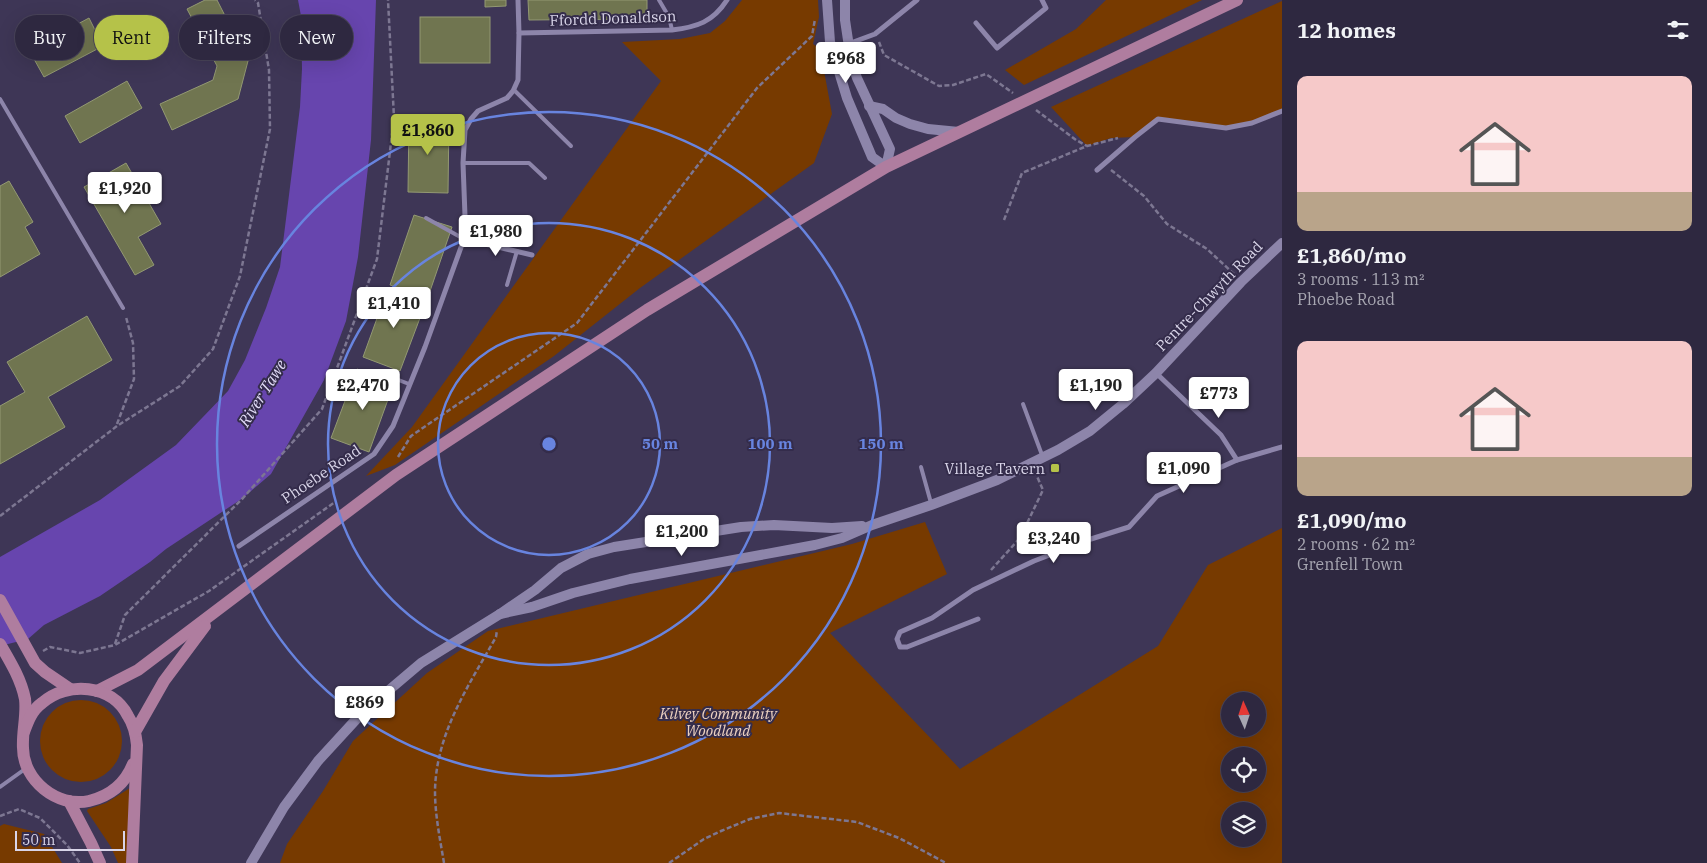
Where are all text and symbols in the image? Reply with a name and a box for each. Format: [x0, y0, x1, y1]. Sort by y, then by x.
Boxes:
street label: Ffordd Donaldson [549, 6, 677, 30]
chip: Buy [15, 15, 84, 60]
chip: Rent [94, 15, 169, 60]
chip: Filters [179, 15, 270, 60]
chip: New [280, 15, 353, 60]
text: 12 homes [1297, 16, 1396, 44]
icon: filters [1664, 16, 1692, 44]
pin: £968 [816, 42, 876, 84]
text: £968 [827, 48, 865, 68]
icon: home [1450, 109, 1540, 199]
pin: £1,860 [387, 114, 469, 156]
text: £1,860 [402, 120, 454, 140]
pin: £1,920 [84, 172, 166, 214]
text: £1,920 [99, 178, 151, 198]
pin: £1,980 [455, 214, 537, 257]
text: £1,980 [470, 221, 522, 241]
street label: Pentre-Chwyth Road [1152, 237, 1266, 355]
text: £1,860/mo [1297, 241, 1406, 269]
text: 3 rooms · 113 m² [1297, 269, 1425, 289]
pin: £1,410 [353, 286, 435, 329]
text: Phoebe Road [1297, 289, 1395, 309]
text: £1,410 [368, 293, 420, 313]
water label: River Tawe [233, 356, 290, 431]
pin: £2,470 [322, 368, 404, 411]
pin: £1,190 [1055, 368, 1137, 411]
icon: home [1450, 374, 1540, 464]
text: £2,470 [337, 375, 389, 395]
text: £1,190 [1070, 375, 1122, 395]
pin: £773 [1189, 376, 1249, 419]
text: £773 [1200, 383, 1238, 403]
text: 50 m [642, 434, 678, 453]
text: 100 m [747, 434, 793, 453]
text: 150 m [858, 434, 904, 453]
centre of rings [540, 435, 558, 453]
street label: Phoebe Road [278, 440, 364, 508]
pin: £1,090 [1143, 452, 1225, 494]
text: £1,090 [1158, 458, 1210, 478]
place label: Village Tavern [945, 459, 1045, 478]
marker: Village Tavern [1049, 462, 1061, 474]
text: £1,090/mo [1297, 506, 1406, 534]
pin: £1,200 [641, 514, 723, 557]
text: £1,200 [656, 521, 708, 541]
pin: £3,240 [1013, 522, 1095, 564]
text: £3,240 [1028, 528, 1080, 548]
text: 2 rooms · 62 m² [1297, 534, 1415, 554]
text: Grenfell Town [1297, 554, 1403, 574]
pin: £869 [335, 686, 395, 728]
text: £869 [346, 692, 384, 712]
north arrow [1221, 692, 1266, 738]
map controls [1221, 692, 1266, 847]
park label: Kilvey Community Woodland [658, 704, 778, 740]
button: locate [1221, 747, 1266, 792]
button: layers [1221, 802, 1266, 847]
scale bar [15, 828, 125, 851]
text: 50 m [22, 831, 55, 849]

